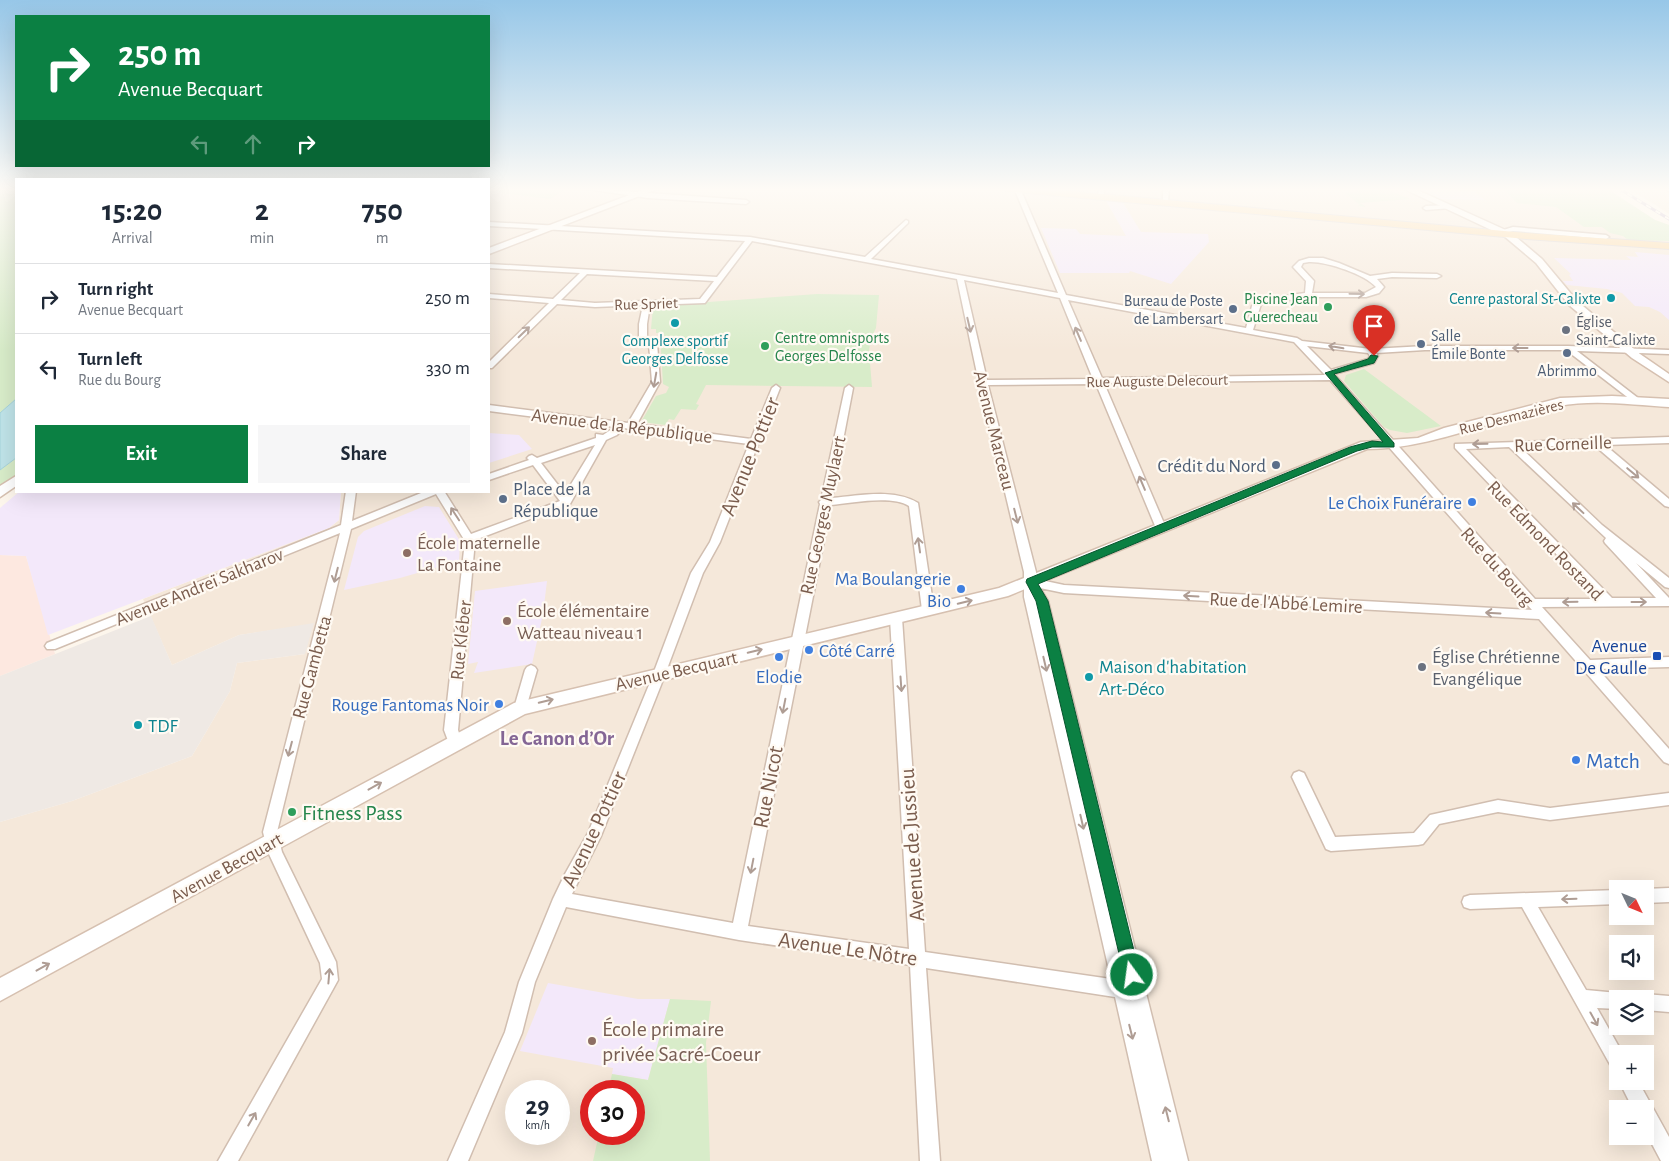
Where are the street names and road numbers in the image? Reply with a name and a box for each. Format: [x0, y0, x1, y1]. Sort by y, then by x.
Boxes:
street label: Rue Spriet [614, 295, 678, 313]
street label: Avenue Marceau [969, 369, 1018, 492]
street label: Rue Auguste Delecourt [1086, 372, 1228, 390]
street label: Avenue Pottier [716, 394, 784, 519]
street label: Rue Desmazières [1457, 396, 1565, 438]
street label: Avenue de la République [530, 406, 713, 447]
street label: Rue Corneille [1514, 433, 1612, 456]
street label: Rue Georges Muylaert [797, 434, 850, 596]
street label: Rue Edmond Rostand [1483, 478, 1607, 605]
street label: Rue du Bourg [1457, 524, 1537, 611]
street label: Avenue Andreï Sakharov [113, 545, 286, 630]
street label: Rue de l'Abbé Lemire [1209, 590, 1363, 617]
street label: Rue Kléber [448, 599, 475, 681]
street label: Rue Gambetta [290, 613, 335, 721]
street label: Avenue Becquart [613, 648, 739, 695]
street label: Rue Nicot [749, 744, 787, 830]
street label: Avenue de Jussieu [896, 767, 928, 922]
street label: Avenue Pottier [557, 768, 630, 891]
street label: Avenue Becquart [168, 830, 286, 907]
street label: Avenue Le Nôtre [777, 928, 919, 970]

